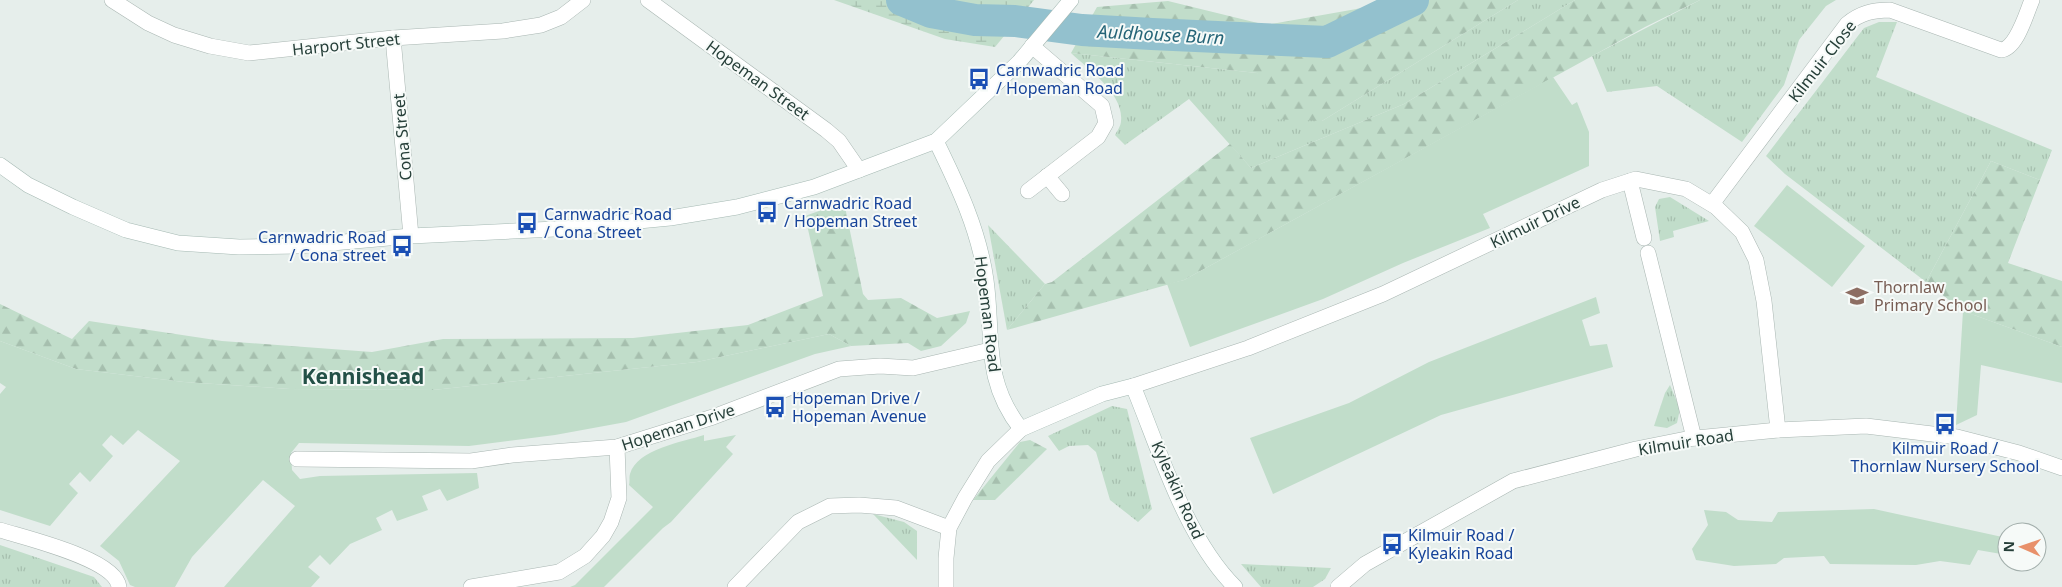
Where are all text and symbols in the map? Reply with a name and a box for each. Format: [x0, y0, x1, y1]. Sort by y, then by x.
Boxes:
street label: Kilmuir Close [1783, 15, 1861, 107]
water label: Auldhouse Burn [1095, 19, 1225, 49]
street label: Harport Street [291, 27, 401, 61]
street label: Hopeman Street [702, 35, 814, 125]
place label: Carnwadric Road / Hopeman Road [996, 59, 1124, 99]
bus stop icon: Carnwadric Road / Hopeman Road [966, 66, 992, 92]
street label: Cona Street [387, 92, 417, 182]
street label: Kilmuir Drive [1486, 191, 1584, 253]
place label: Carnwadric Road / Hopeman Street [784, 192, 917, 232]
bus stop icon: Carnwadric Road / Hopeman Street [754, 199, 780, 225]
place label: Carnwadric Road / Cona Street [544, 203, 672, 243]
bus stop icon: Carnwadric Road / Cona Street [514, 210, 540, 236]
place label: Carnwadric Road / Cona street [258, 226, 386, 266]
bus stop icon: Carnwadric Road / Cona street [389, 233, 415, 259]
street label: Hopeman Road [970, 255, 1006, 373]
place label: Thornlaw Primary School [1874, 276, 1987, 316]
school or university icon: Thornlaw Primary School [1844, 283, 1870, 309]
district label: Kennishead [302, 362, 424, 390]
place label: Hopeman Drive / Hopeman Avenue [792, 387, 927, 427]
bus stop icon: Hopeman Drive / Hopeman Avenue [762, 394, 788, 420]
street label: Hopeman Drive [619, 398, 737, 456]
bus stop icon: Kilmuir Road / Thornlaw Nursery School [1932, 411, 1958, 437]
street label: Kilmuir Road [1637, 424, 1735, 460]
street label: Kyleakin Road [1147, 437, 1209, 543]
place label: Kilmuir Road / Thornlaw Nursery School [1851, 437, 2039, 477]
north arrow [1997, 522, 2047, 572]
place label: Kilmuir Road / Kyleakin Road [1408, 524, 1515, 564]
bus stop icon: Kilmuir Road / Kyleakin Road [1379, 531, 1405, 557]
text: N [1999, 541, 2018, 553]

